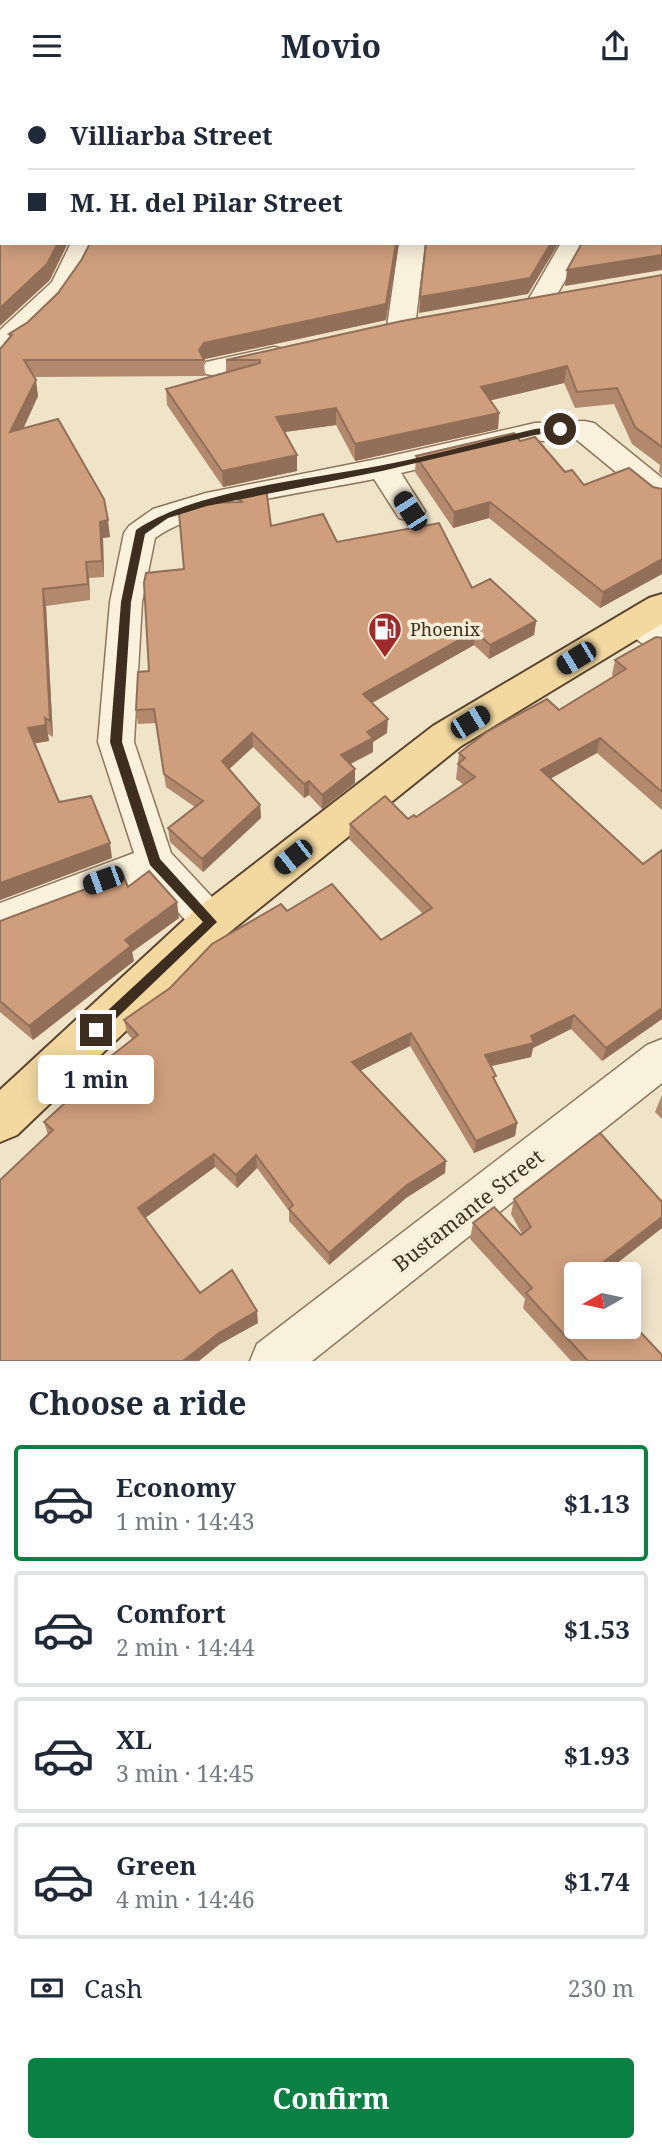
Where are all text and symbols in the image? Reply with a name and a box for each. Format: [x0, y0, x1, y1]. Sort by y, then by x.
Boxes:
text: Movio [281, 24, 381, 67]
icon: menu [28, 27, 66, 65]
icon: share [596, 27, 634, 65]
text: Villiarba Street [70, 117, 273, 153]
text: M. H. del Pilar Street [70, 184, 343, 220]
route start [544, 413, 576, 445]
car [390, 488, 431, 534]
fuel station icon: Phoenix [366, 610, 404, 659]
place label: Phoenix [410, 617, 481, 641]
car [553, 638, 600, 678]
car [447, 702, 494, 742]
car [270, 836, 317, 878]
car [80, 863, 127, 897]
route end [80, 1014, 112, 1046]
callout: 1 min [38, 1055, 154, 1103]
text: 1 min [63, 1063, 129, 1095]
street label: Bustamante Street [387, 1142, 549, 1278]
north arrow [564, 1262, 640, 1339]
map controls [564, 1262, 641, 1339]
text: Choose a ride [28, 1381, 247, 1424]
text: Economy [116, 1469, 236, 1505]
icon: car [32, 1472, 95, 1535]
text: $1.13 [564, 1485, 630, 1521]
text: 1 min · 14:43 [116, 1505, 254, 1537]
text: Comfort [116, 1595, 226, 1631]
icon: car [32, 1598, 95, 1661]
text: $1.53 [564, 1611, 630, 1647]
text: 2 min · 14:44 [116, 1631, 254, 1663]
text: XL [116, 1721, 152, 1757]
icon: car [32, 1724, 95, 1787]
text: $1.93 [564, 1737, 630, 1773]
text: 3 min · 14:45 [116, 1757, 254, 1789]
text: Green [116, 1847, 197, 1883]
icon: car [32, 1850, 95, 1913]
text: $1.74 [564, 1863, 630, 1899]
text: 4 min · 14:46 [116, 1883, 254, 1915]
icon: cash [28, 1969, 66, 2007]
text: Cash [84, 1970, 143, 2006]
text: 230 m [568, 1972, 634, 2004]
button: Confirm [28, 2058, 634, 2138]

